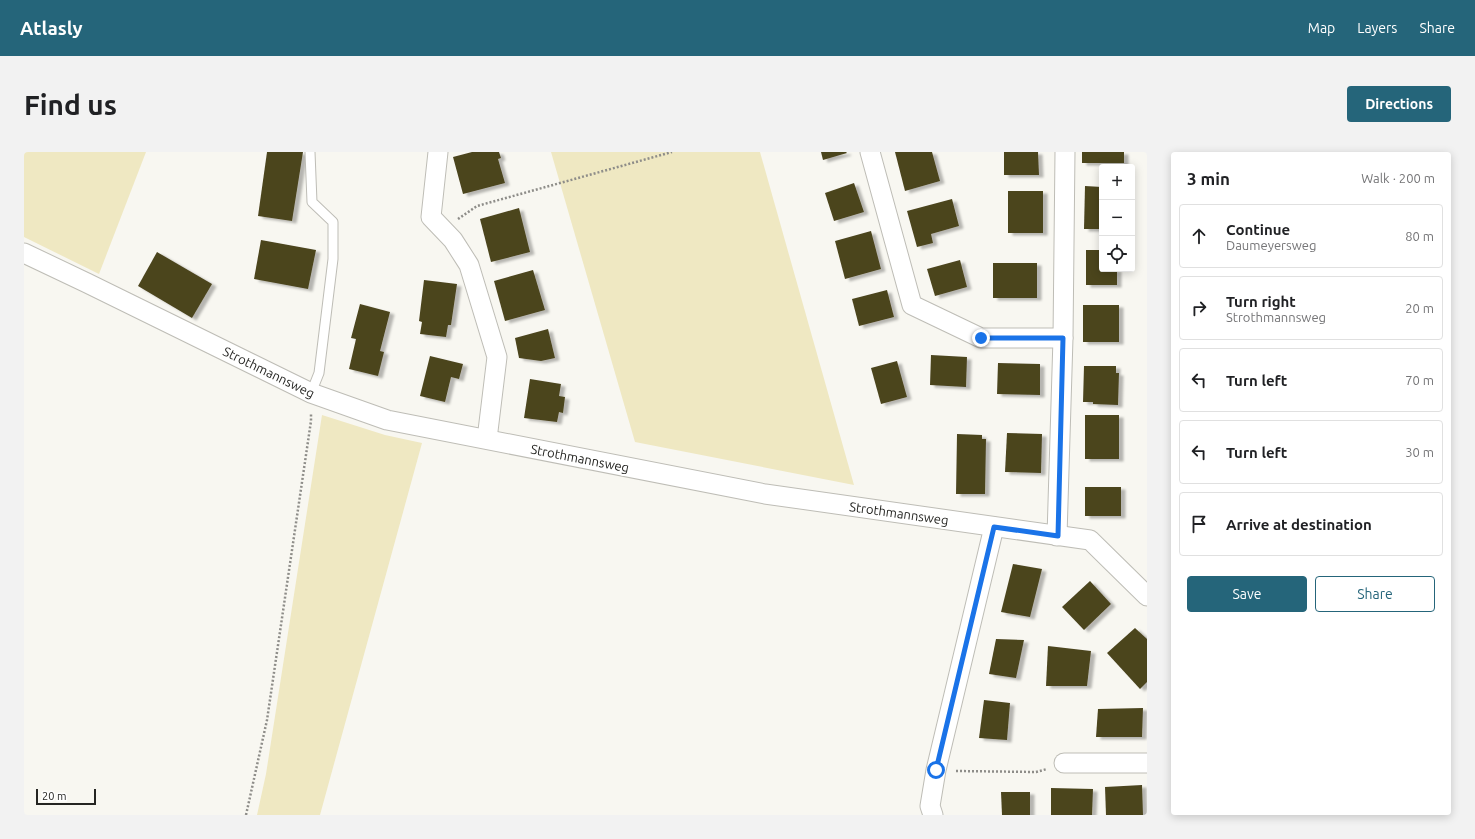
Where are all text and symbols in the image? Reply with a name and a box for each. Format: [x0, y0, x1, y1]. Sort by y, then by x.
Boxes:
text: Atlasly [20, 17, 83, 39]
text: Map [1308, 20, 1335, 36]
text: Layers [1357, 20, 1397, 36]
text: Share [1419, 20, 1455, 36]
button: Directions [1347, 86, 1451, 122]
text: Find us [24, 89, 117, 120]
map controls [1099, 164, 1135, 272]
button: + [1099, 164, 1135, 200]
text: 3 min [1187, 169, 1230, 188]
text: Walk · 200 m [1361, 171, 1435, 185]
button: − [1099, 200, 1135, 236]
text: Continue [1226, 221, 1290, 238]
icon: ahead [1188, 225, 1210, 247]
text: 80 m [1405, 229, 1434, 243]
button: locate [1099, 236, 1135, 272]
text: Daumeyersweg [1226, 238, 1316, 252]
text: Turn right [1226, 293, 1296, 310]
icon: right [1188, 297, 1210, 319]
text: 20 m [1405, 301, 1434, 315]
text: Strothmannsweg [1226, 310, 1326, 324]
route end [972, 329, 990, 347]
street label: Strothmannsweg [221, 344, 317, 400]
icon: left [1188, 369, 1210, 391]
text: Turn left [1226, 372, 1287, 389]
text: 70 m [1405, 373, 1434, 387]
icon: left [1188, 441, 1210, 463]
street label: Strothmannsweg [530, 442, 630, 474]
text: Turn left [1226, 444, 1287, 461]
text: 30 m [1405, 445, 1434, 459]
street label: Strothmannsweg [848, 499, 950, 527]
icon: arrive [1188, 513, 1210, 535]
text: Arrive at destination [1226, 516, 1372, 533]
button: Save [1187, 576, 1307, 612]
button: Share [1315, 576, 1435, 612]
route start [927, 761, 945, 779]
scale bar [36, 787, 96, 806]
text: 20 m [42, 790, 66, 802]

